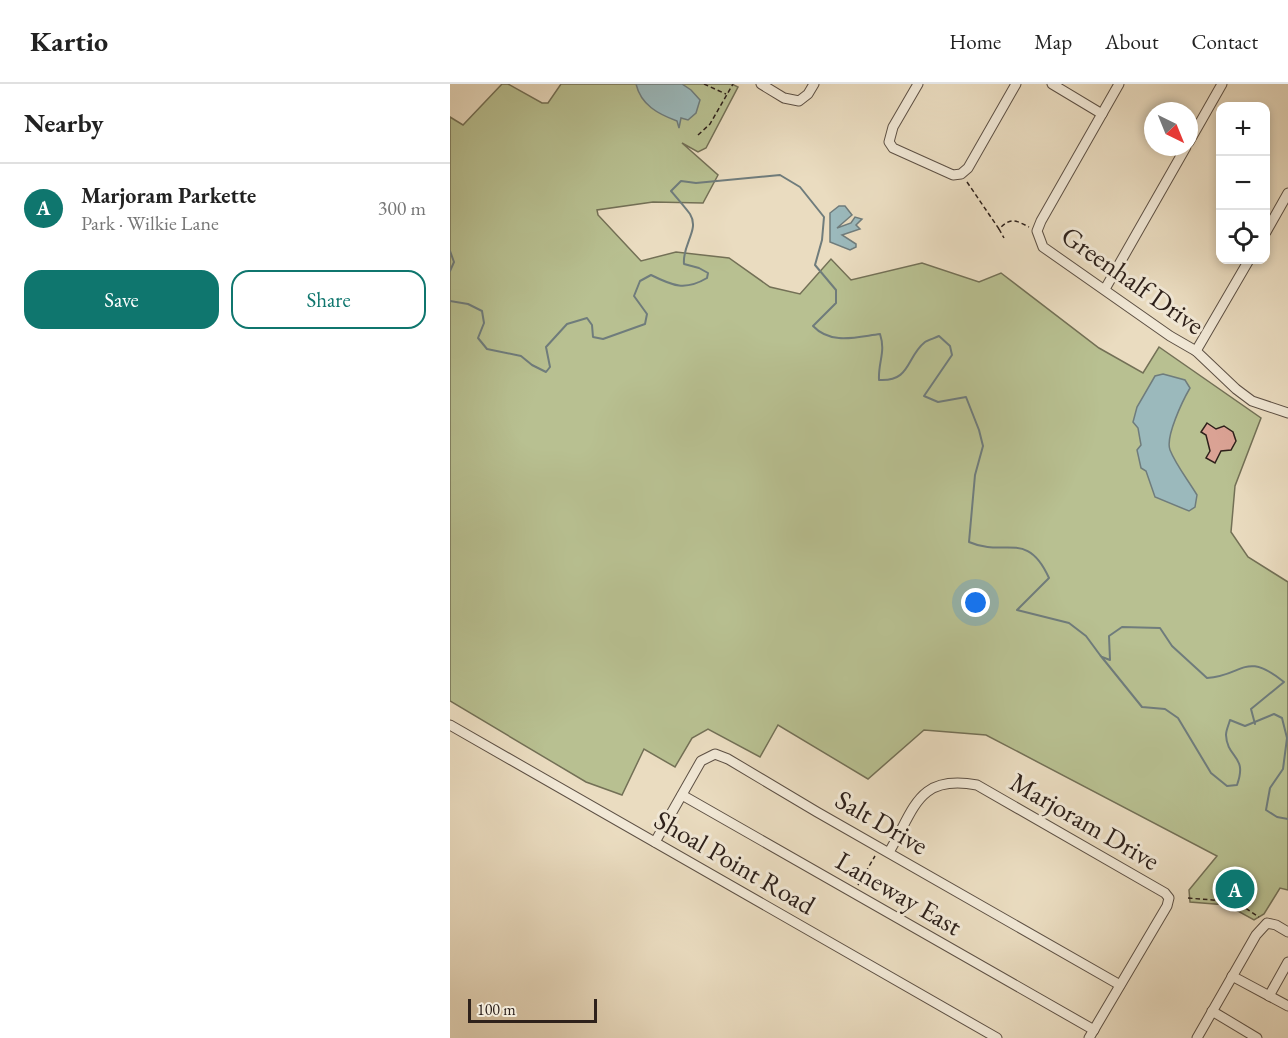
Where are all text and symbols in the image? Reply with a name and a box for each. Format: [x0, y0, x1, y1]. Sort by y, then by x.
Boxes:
text: Kartio [30, 23, 108, 59]
text: Home [949, 28, 1001, 55]
text: Map [1034, 28, 1072, 55]
text: About [1105, 28, 1158, 55]
text: Contact [1191, 28, 1258, 55]
north arrow [1144, 102, 1198, 156]
map controls [1216, 102, 1270, 264]
button: + [1216, 102, 1270, 156]
text: Nearby [24, 106, 104, 140]
button: − [1216, 156, 1270, 210]
text: Marjoram Parkette [81, 181, 256, 210]
text: A [36, 195, 51, 221]
text: 300 m [378, 195, 426, 221]
text: Park · Wilkie Lane [81, 210, 219, 236]
button: locate [1216, 210, 1270, 264]
street label: Greenhalf Drive [1055, 218, 1211, 342]
button: Save [24, 270, 219, 329]
button: Share [231, 270, 426, 329]
your location [961, 588, 990, 617]
street label: Marjoram Drive [1004, 764, 1166, 878]
street label: Salt Drive [829, 782, 935, 862]
street label: Shoal Point Road [648, 802, 822, 922]
street label: Laneway East [830, 843, 969, 943]
pin: A [1216, 866, 1254, 912]
scale bar [468, 996, 597, 1024]
text: 100 m [477, 999, 516, 1020]

